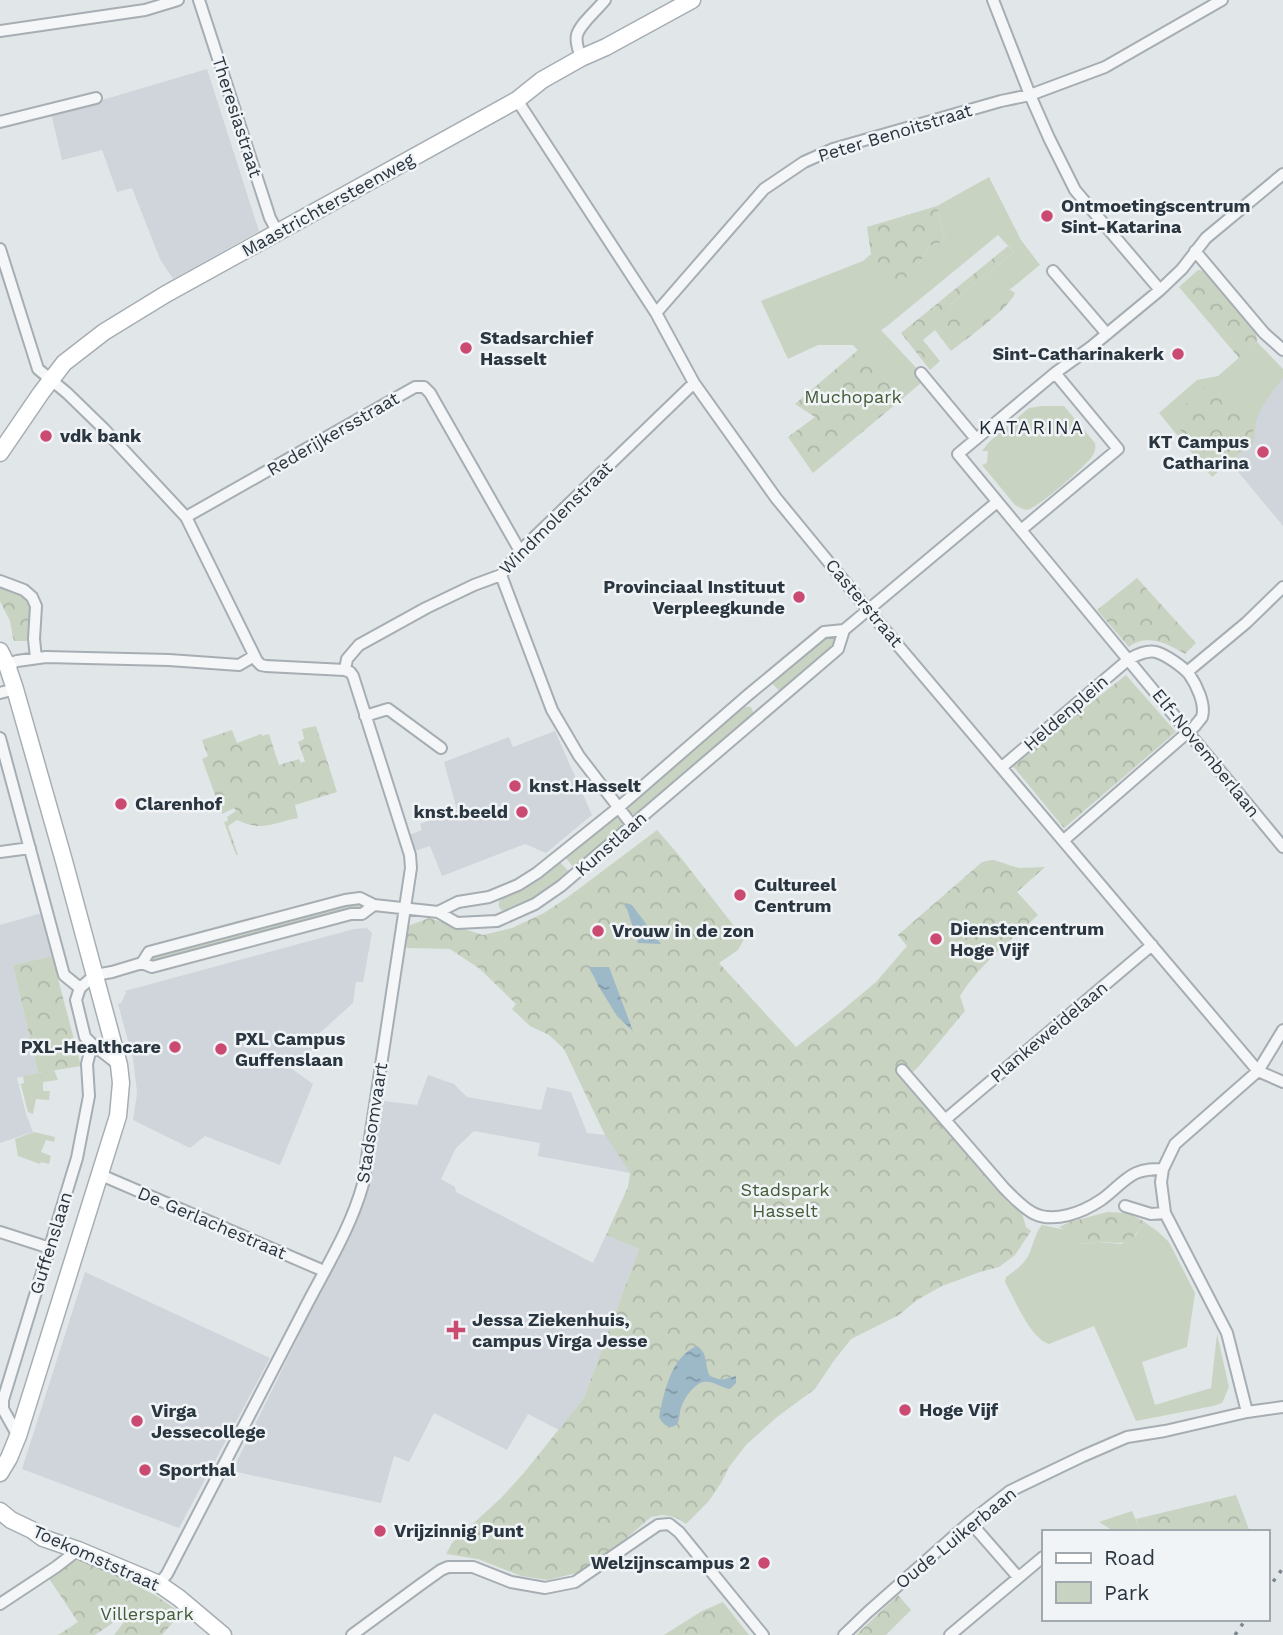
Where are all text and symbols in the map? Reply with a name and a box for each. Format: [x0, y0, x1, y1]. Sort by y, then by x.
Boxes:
street label: Theresiastraat [208, 54, 267, 180]
street label: Peter Benoitstraat [815, 99, 975, 166]
street label: Maastrichtersteenweg [238, 148, 418, 261]
place label: Ontmoetingscentrum Sint-Katarina [1061, 195, 1251, 237]
marker: Ontmoetingscentrum Sint-Katarina [1039, 208, 1055, 224]
place label: Stadsarchief Hasselt [480, 327, 594, 369]
marker: Stadsarchief Hasselt [458, 340, 474, 356]
place label: Sint-Catharinakerk [993, 343, 1165, 364]
marker: Sint-Catharinakerk [1170, 346, 1186, 362]
park label: Muchopark [804, 386, 902, 407]
street label: Rederijkersstraat [263, 387, 403, 480]
district label: KATARINA [979, 416, 1085, 439]
place label: vdk bank [59, 425, 142, 446]
marker: vdk bank [38, 428, 54, 444]
place label: KT Campus Catharina [1148, 431, 1250, 473]
marker: KT Campus Catharina [1255, 444, 1271, 460]
street label: Windmolenstraat [495, 456, 617, 579]
street label: Casterstraat [821, 554, 908, 651]
place label: Provinciaal Instituut Verpleegkunde [603, 576, 785, 618]
marker: Provinciaal Instituut Verpleegkunde [791, 589, 807, 605]
street label: Heldenplein [1019, 670, 1112, 755]
street label: Elf-Novemberlaan [1148, 684, 1265, 821]
place label: knst.Hasselt [529, 775, 641, 796]
marker: knst.Hasselt [507, 778, 523, 794]
place label: Clarenhof [135, 793, 223, 814]
marker: Clarenhof [113, 796, 129, 812]
place label: knst.beeld [414, 801, 508, 822]
marker: knst.beeld [514, 804, 530, 820]
street label: Kunstlaan [571, 807, 651, 880]
place label: Cultureel Centrum [754, 874, 836, 916]
marker: Cultureel Centrum [732, 887, 748, 903]
place label: Dienstencentrum Hoge Vijf [950, 918, 1104, 960]
place label: Vrouw in de zon [612, 920, 754, 941]
marker: Vrouw in de zon [590, 923, 606, 939]
marker: Dienstencentrum Hoge Vijf [928, 931, 944, 947]
street label: Plankeweidelaan [986, 976, 1112, 1087]
place label: PXL Campus Guffenslaan [235, 1028, 346, 1070]
place label: PXL-Healthcare [21, 1036, 161, 1057]
marker: PXL-Healthcare [167, 1039, 183, 1055]
marker: PXL Campus Guffenslaan [213, 1041, 229, 1057]
street label: Stadsomvaart [352, 1061, 391, 1185]
park label: Stadspark Hasselt [740, 1179, 830, 1221]
street label: De Gerlachestraat [135, 1182, 290, 1263]
street label: Guffenslaan [25, 1189, 76, 1297]
place label: Jessa Ziekenhuis, campus Virga Jesse [472, 1309, 648, 1351]
marker: Jessa Ziekenhuis, campus Virga Jesse [446, 1320, 466, 1340]
place label: Hoge Vijf [919, 1399, 999, 1420]
place label: Virga Jessecollege [151, 1400, 266, 1442]
marker: Hoge Vijf [897, 1402, 913, 1418]
marker: Virga Jessecollege [129, 1413, 145, 1429]
place label: Sporthal [159, 1459, 236, 1480]
marker: Sporthal [137, 1462, 153, 1478]
street label: Oude Luikerbaan [891, 1482, 1020, 1593]
street label: Toekomststraat [30, 1520, 163, 1595]
place label: Vrijzinnig Punt [394, 1520, 524, 1541]
marker: Vrijzinnig Punt [372, 1523, 388, 1539]
legend [1042, 1530, 1269, 1621]
text: Road [1104, 1545, 1155, 1570]
place label: Welzijnscampus 2 [591, 1552, 750, 1573]
marker: Welzijnscampus 2 [756, 1555, 772, 1571]
text: Park [1104, 1580, 1149, 1605]
park label: Villerspark [100, 1603, 194, 1624]

